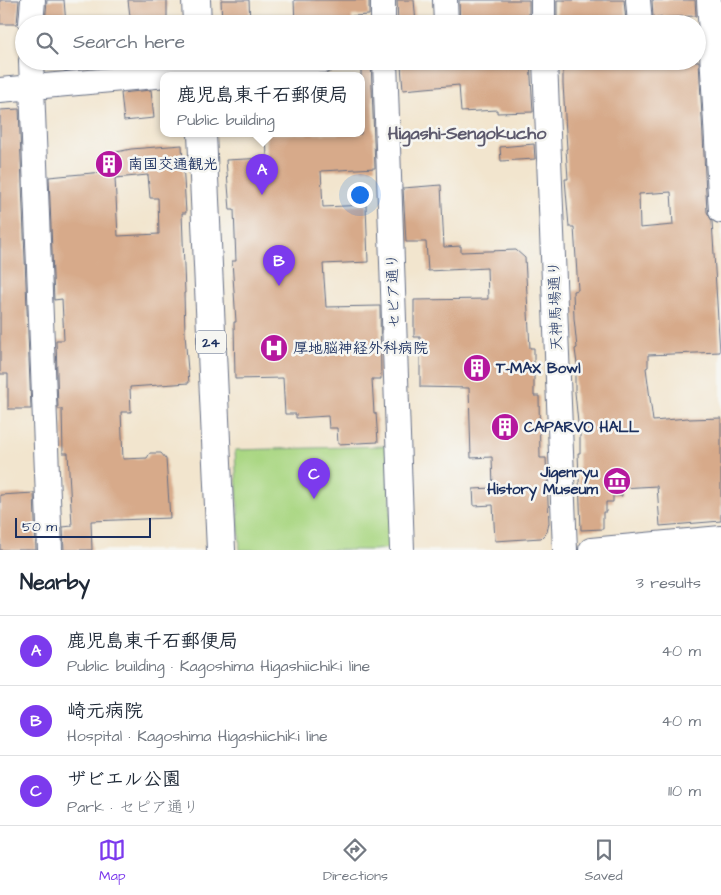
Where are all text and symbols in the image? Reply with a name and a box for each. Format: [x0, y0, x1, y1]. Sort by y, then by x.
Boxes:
search box [15, 15, 706, 70]
icon: search [33, 29, 61, 57]
text: Search here [73, 29, 185, 56]
popup [160, 72, 365, 137]
text: 鹿児島東千石郵便局 [177, 82, 348, 109]
text: Public building [177, 109, 275, 131]
district label: Higashi-Sengokucho [388, 121, 547, 147]
building icon: 南国交通観光 [94, 149, 124, 179]
place label: 南国交通観光 [128, 154, 218, 175]
pin: A [246, 154, 278, 195]
your location [347, 182, 373, 208]
pin: B [263, 245, 295, 286]
street label: セピア通り [382, 253, 405, 329]
street label: 天神馬場通り [543, 261, 568, 351]
road number: 24 [196, 331, 226, 354]
hospital icon: 厚地脳神経外科病院 [259, 333, 289, 363]
place label: 厚地脳神経外科病院 [293, 338, 428, 359]
building icon: T-MAX Bowl [462, 353, 492, 383]
place label: T-MAX Bowl [495, 358, 581, 379]
building icon: CAPARVO HALL [490, 412, 520, 442]
place label: CAPARVO HALL [524, 417, 640, 438]
pin: C [298, 458, 330, 499]
place label: Jigenryu History Museum [487, 462, 598, 501]
museum icon: Jigenryu History Museum [602, 466, 632, 496]
scale bar [15, 515, 151, 538]
text: 50 m [22, 517, 57, 537]
text: Nearby [20, 568, 90, 597]
text: 3 results [636, 572, 701, 594]
text: 鹿児島東千石郵便局 [67, 628, 238, 655]
text: A [31, 640, 41, 662]
text: 40 m [661, 640, 701, 662]
text: Public building · Kagoshima Higashiichiki line [67, 655, 370, 677]
text: 崎元病院 [67, 698, 143, 725]
text: B [30, 710, 42, 732]
text: 40 m [661, 710, 701, 732]
text: Hospital · Kagoshima Higashiichiki line [67, 725, 328, 747]
text: ザビエル公園 [67, 766, 181, 793]
text: C [30, 780, 42, 802]
text: 110 m [668, 780, 701, 802]
text: Park · セピア通り [67, 796, 199, 818]
tab: Map [98, 836, 126, 886]
tab: Directions [323, 836, 388, 886]
tab: Saved [585, 836, 623, 886]

